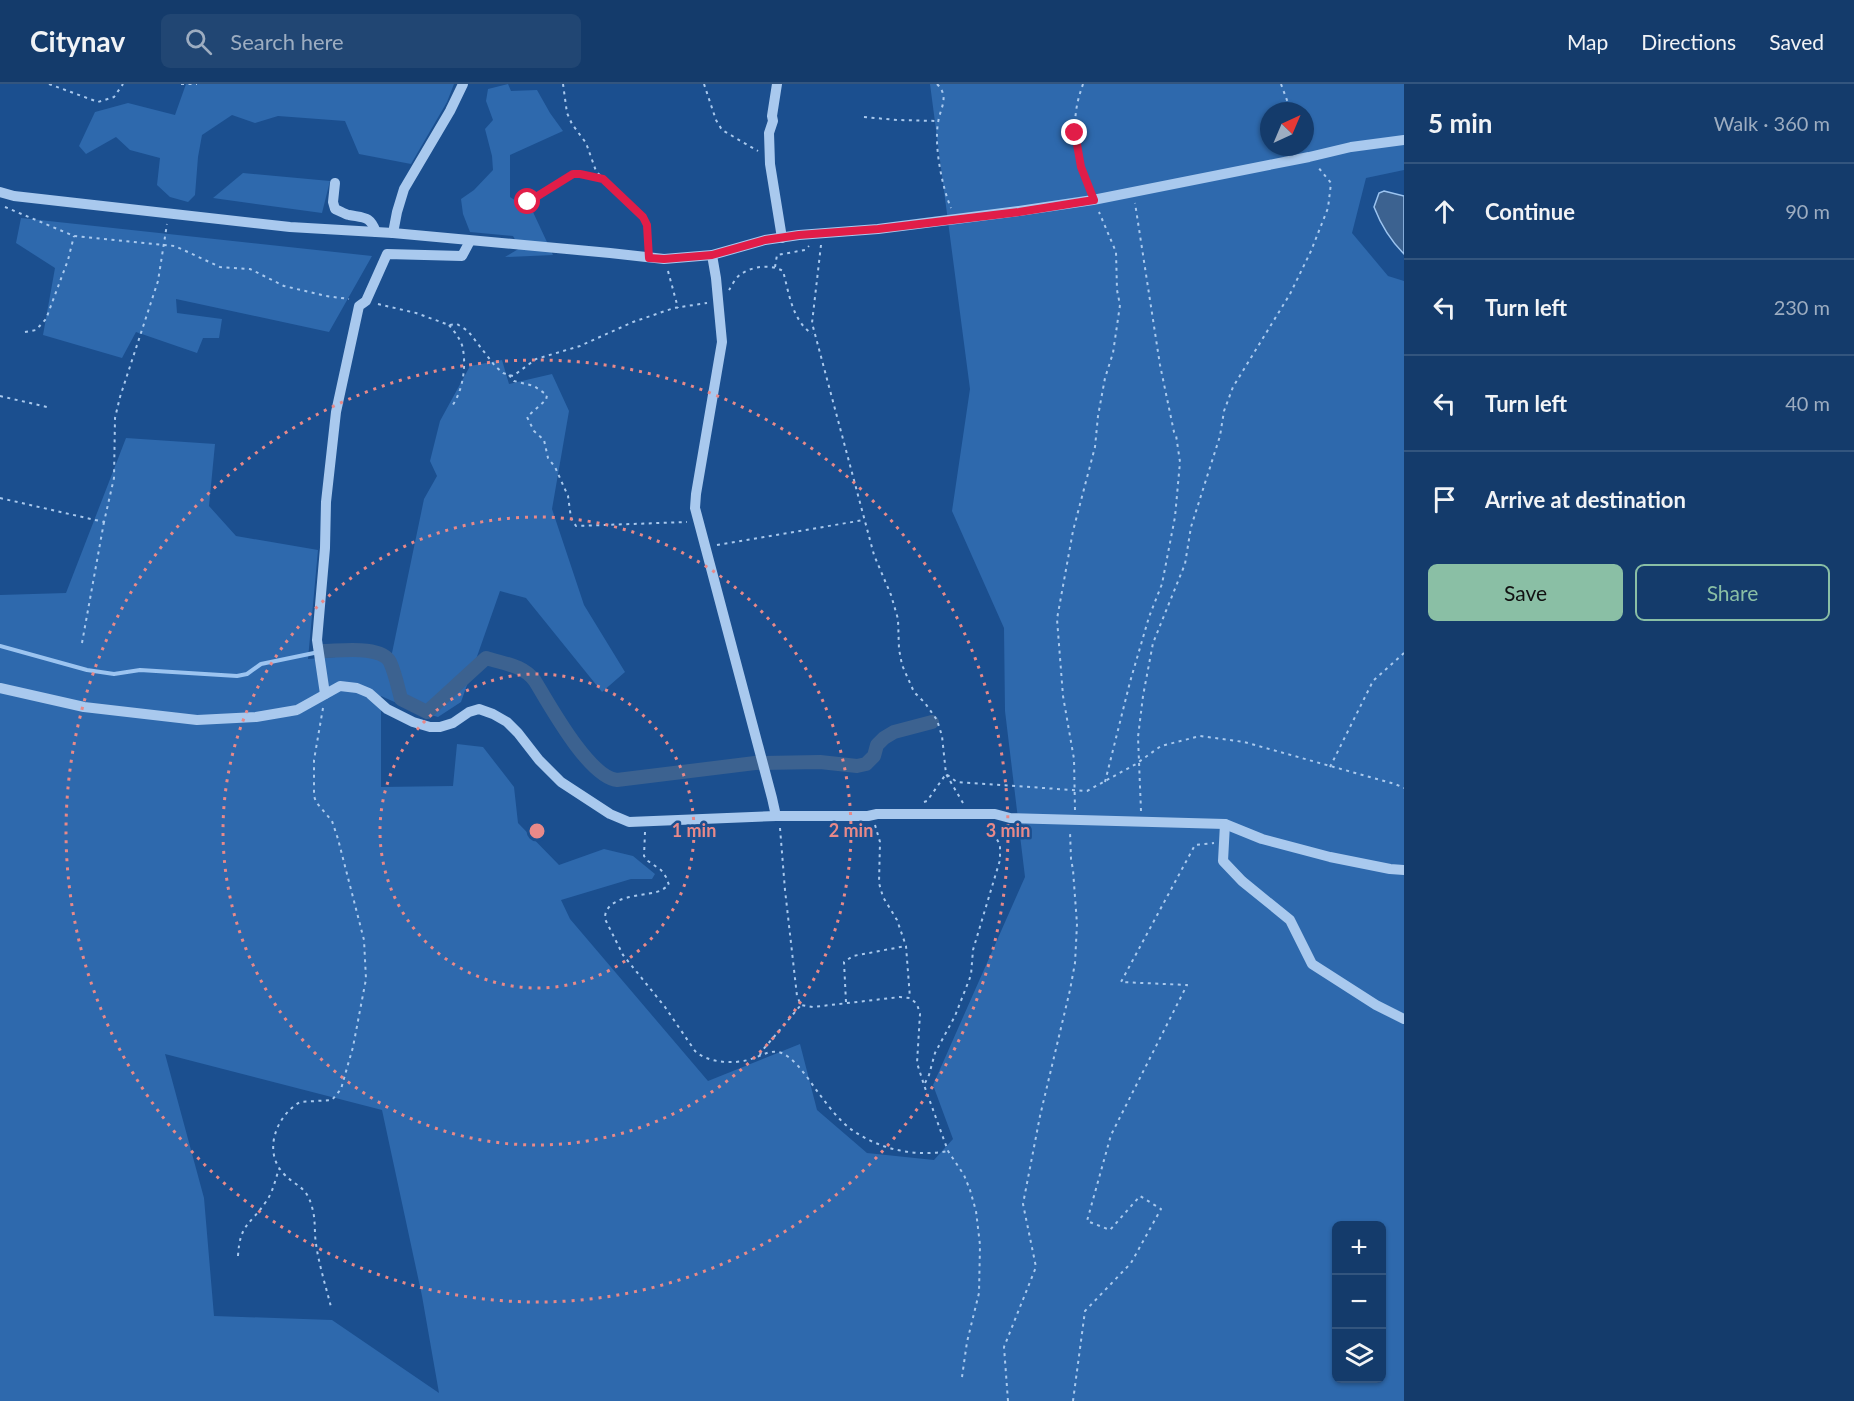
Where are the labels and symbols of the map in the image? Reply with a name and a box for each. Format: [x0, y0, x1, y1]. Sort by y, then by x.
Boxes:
north arrow [1260, 102, 1314, 156]
route end [1061, 119, 1087, 145]
route start [514, 188, 540, 214]
text: 1 min [672, 819, 716, 841]
text: 2 min [829, 819, 873, 841]
text: 3 min [986, 819, 1030, 841]
centre of rings [527, 821, 547, 841]

